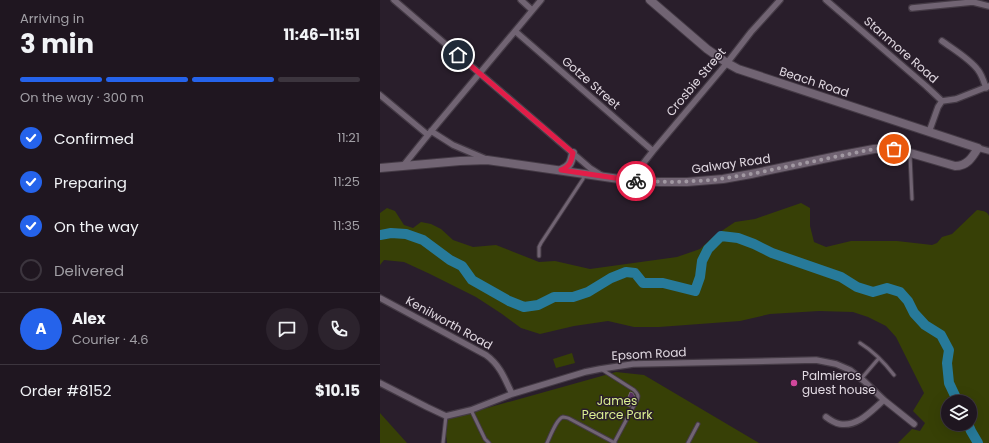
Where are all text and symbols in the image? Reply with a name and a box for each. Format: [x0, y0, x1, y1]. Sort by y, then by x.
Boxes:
text: Arriving in [20, 9, 84, 28]
street label: Stanmore Road [860, 13, 942, 87]
text: 11:46–11:51 [283, 24, 360, 45]
text: 3 min [20, 26, 94, 62]
pin [441, 38, 475, 72]
icon: home [447, 44, 469, 66]
street label: Crosbie Street [662, 44, 729, 120]
street label: Gotze Street [558, 52, 624, 113]
street label: Beach Road [777, 62, 851, 101]
text: On the way · 300 m [20, 88, 144, 107]
icon: check [20, 127, 42, 149]
text: Confirmed [54, 128, 134, 149]
text: 11:21 [337, 128, 360, 147]
pin [877, 132, 911, 166]
icon: bag [883, 138, 905, 160]
street label: Galway Road [690, 150, 771, 177]
courier [616, 161, 656, 201]
icon: bike [625, 170, 647, 192]
icon: check [20, 171, 42, 193]
text: Preparing [54, 172, 127, 193]
text: 11:25 [333, 172, 360, 191]
icon: check [20, 215, 42, 237]
text: On the way [54, 216, 139, 237]
text: 11:35 [333, 216, 360, 235]
text: Delivered [54, 260, 124, 281]
street label: Kenilworth Road [403, 292, 496, 353]
text: Alex [72, 308, 106, 329]
button: chat [266, 308, 308, 350]
button: phone [318, 308, 360, 350]
text: A [35, 318, 47, 339]
text: Courier · 4.6 [72, 330, 149, 349]
street label: Epsom Road [611, 343, 687, 364]
place label: Palmieros guest house [802, 367, 876, 398]
marker: Palmieros guest house [789, 378, 799, 388]
text: Order #8152 [20, 380, 111, 401]
text: $10.15 [315, 380, 360, 401]
park label: James Pearce Park [582, 392, 653, 423]
map controls [941, 395, 977, 431]
button: layers [941, 395, 977, 431]

